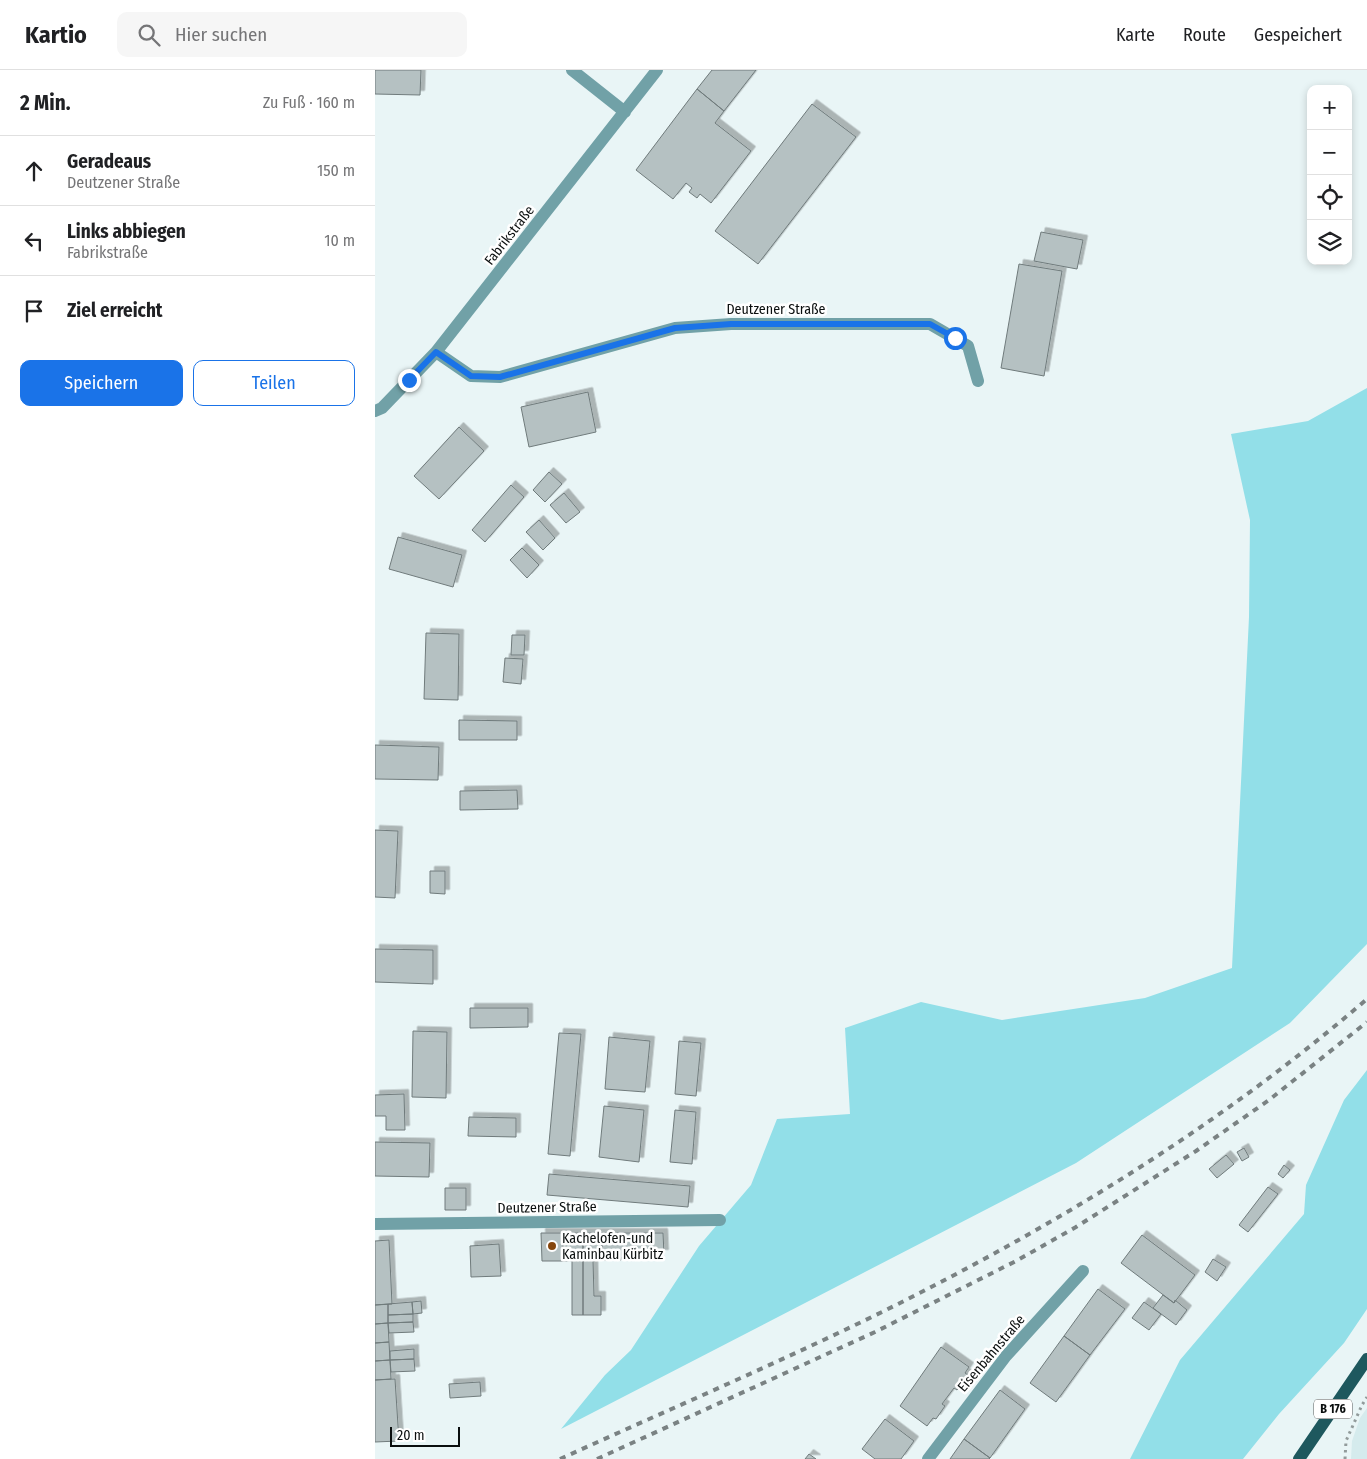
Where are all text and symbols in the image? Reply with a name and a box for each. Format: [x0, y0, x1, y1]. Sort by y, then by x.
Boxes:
search box [117, 12, 467, 57]
text: Kartio [25, 21, 87, 49]
icon: search [135, 21, 163, 49]
text: Hier suchen [175, 23, 267, 46]
text: Karte [1116, 24, 1155, 46]
text: Route [1183, 24, 1226, 46]
text: Gespeichert [1254, 24, 1342, 46]
map controls [1307, 85, 1352, 265]
button: + [1307, 85, 1352, 130]
text: 2 Min. [20, 90, 70, 116]
text: Zu Fuß · 160 m [263, 93, 355, 112]
button: − [1307, 130, 1352, 175]
text: Geradeaus [67, 150, 151, 173]
icon: ahead [20, 157, 48, 185]
text: 150 m [317, 161, 355, 180]
text: Deutzener Straße [67, 173, 180, 192]
button: locate [1307, 175, 1352, 220]
street label: Fabrikstraße [481, 202, 538, 268]
text: Links abbiegen [67, 220, 186, 243]
button: layers [1307, 220, 1352, 265]
icon: left [20, 227, 48, 255]
text: 10 m [324, 231, 355, 250]
text: Fabrikstraße [67, 243, 148, 262]
icon: arrive [20, 297, 48, 325]
text: Ziel erreicht [67, 299, 163, 322]
street label: Deutzener Straße [726, 301, 826, 318]
route start [944, 327, 967, 350]
button: Speichern [20, 360, 183, 406]
button: Teilen [193, 360, 355, 406]
route end [398, 369, 421, 392]
street label: Deutzener Straße [497, 1198, 597, 1217]
place label: Kachelofen-und Kaminbau Kürbitz [562, 1230, 664, 1263]
marker: Kachelofen-und Kaminbau Kürbitz [546, 1240, 558, 1252]
street label: Eisenbahnstraße [954, 1311, 1029, 1395]
road number: B 176 [1314, 1400, 1352, 1418]
scale bar [390, 1424, 460, 1447]
text: 20 m [397, 1427, 425, 1444]

